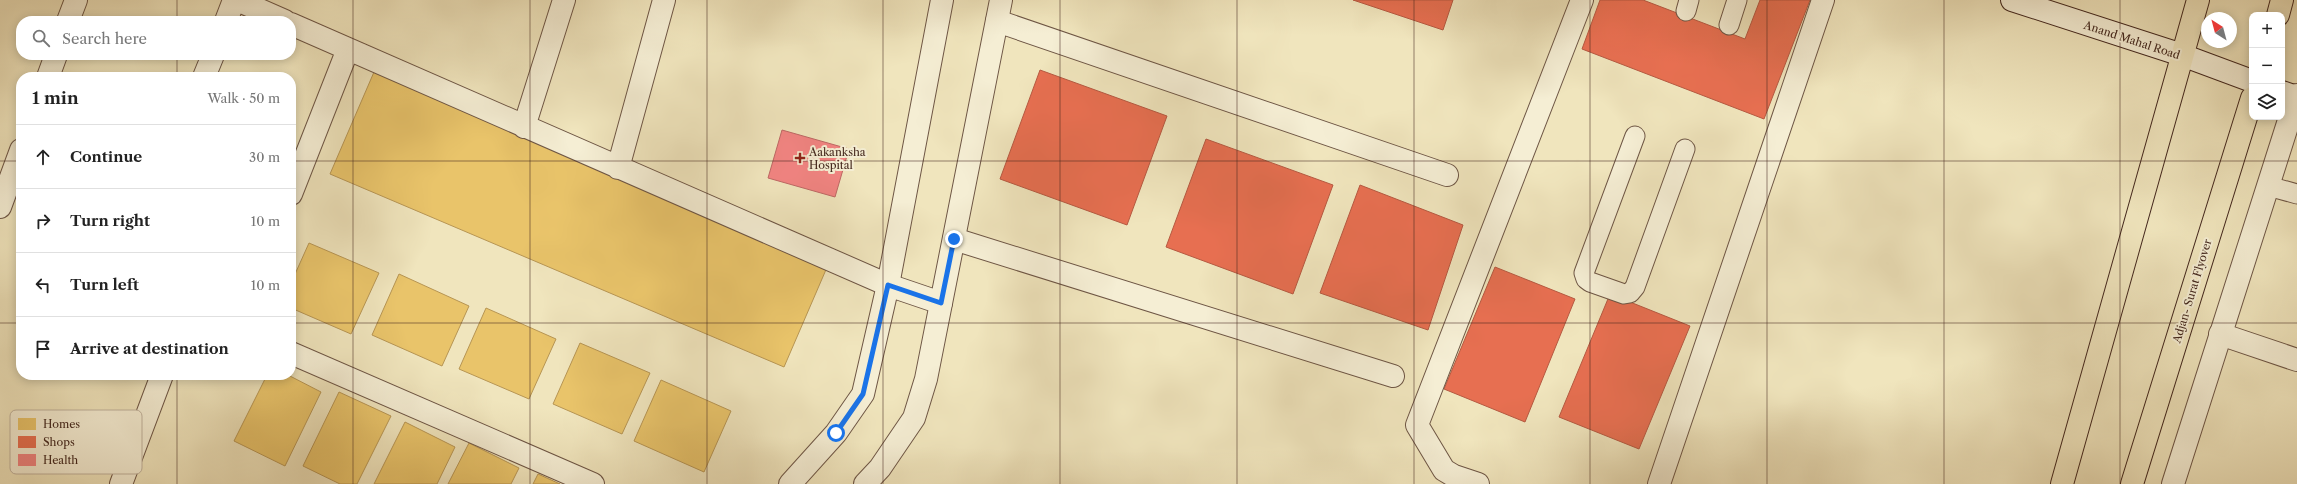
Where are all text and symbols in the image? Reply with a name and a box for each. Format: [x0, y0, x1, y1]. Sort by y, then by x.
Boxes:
north arrow [2201, 12, 2237, 48]
map controls [2249, 12, 2285, 120]
button: + [2249, 12, 2285, 48]
search box [16, 16, 296, 60]
street label: Anand Mahal Road [2081, 18, 2182, 62]
icon: search [30, 27, 52, 49]
text: Search here [62, 29, 147, 48]
button: − [2249, 48, 2285, 84]
button: layers [2249, 84, 2285, 120]
text: 1 min [32, 88, 79, 108]
text: Walk · 50 m [208, 90, 280, 106]
place label: Aakanksha Hospital [808, 145, 866, 172]
icon: ahead [32, 146, 54, 168]
text: Continue [70, 147, 142, 166]
text: 30 m [249, 149, 280, 165]
marker: Aakanksha Hospital [794, 152, 806, 164]
icon: right [32, 210, 54, 232]
text: Turn right [70, 211, 150, 230]
text: 10 m [251, 213, 280, 229]
route end [945, 230, 963, 248]
street label: Adjan- Surat Flyover [2169, 237, 2215, 346]
icon: left [32, 274, 54, 296]
text: Turn left [70, 275, 139, 294]
text: 10 m [251, 277, 280, 293]
icon: arrive [32, 338, 54, 360]
text: Arrive at destination [70, 339, 229, 358]
legend [10, 410, 142, 474]
text: Homes [43, 417, 80, 431]
route start [827, 424, 845, 442]
text: Shops [43, 435, 75, 449]
text: Health [43, 453, 78, 467]

